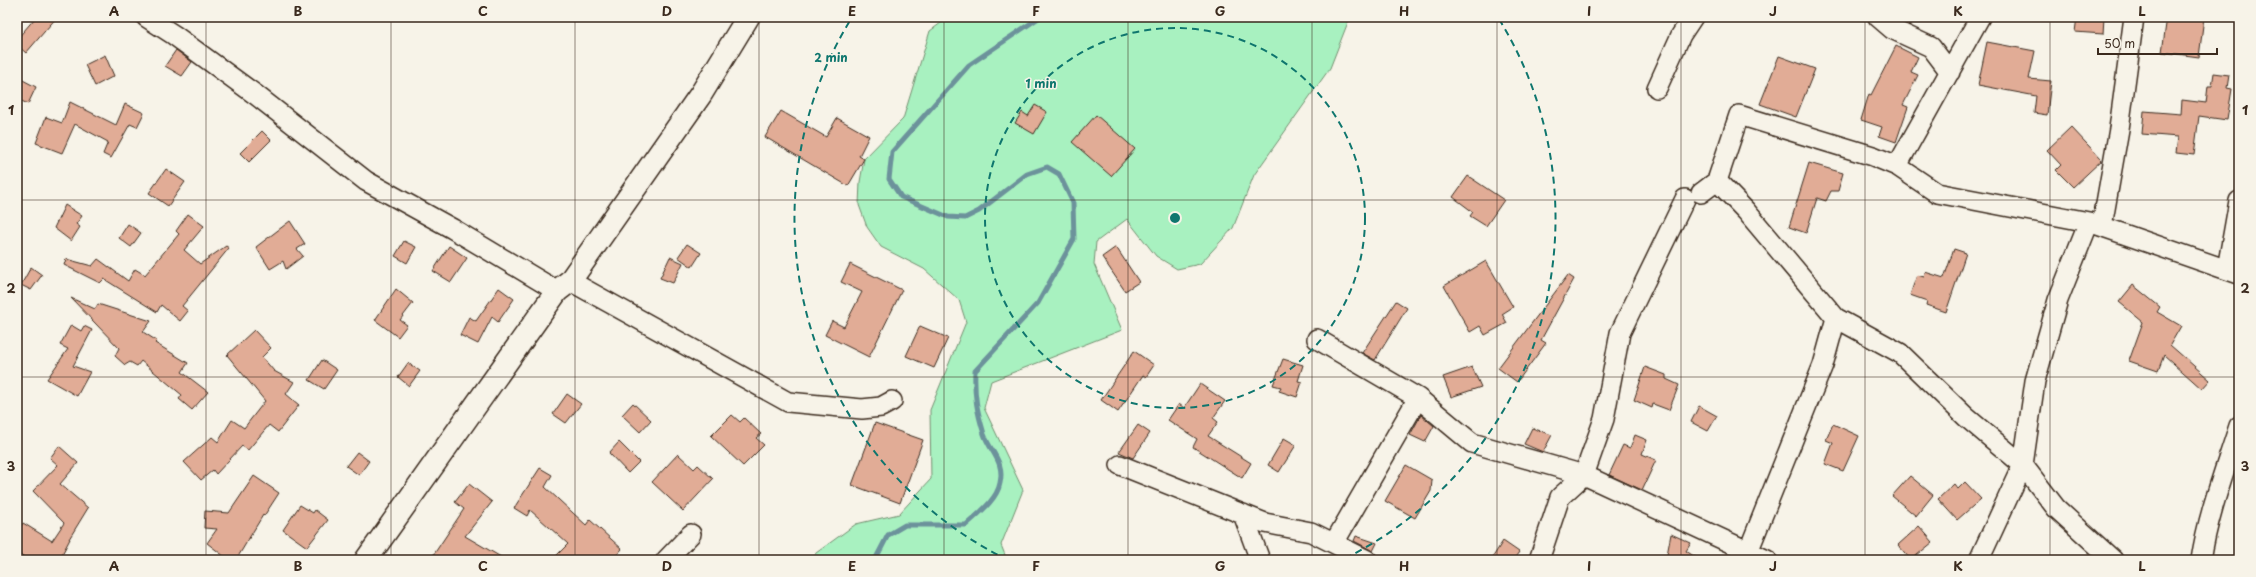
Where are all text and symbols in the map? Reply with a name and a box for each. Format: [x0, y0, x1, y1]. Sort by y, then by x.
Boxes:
text: A [109, 1, 119, 20]
text: B [294, 1, 303, 20]
text: C [478, 1, 488, 20]
text: D [662, 1, 672, 20]
text: E [848, 1, 856, 20]
text: F [1032, 1, 1040, 20]
text: G [1215, 1, 1225, 20]
text: H [1399, 1, 1409, 20]
text: I [1587, 1, 1591, 20]
text: J [1769, 1, 1777, 20]
text: K [1953, 1, 1963, 20]
text: L [2138, 1, 2146, 20]
scale bar [2098, 30, 2217, 56]
text: 50 m [2104, 34, 2135, 52]
text: 2 min [814, 48, 848, 66]
text: 1 min [1025, 74, 1057, 92]
text: 1 [8, 100, 14, 119]
text: 1 [2242, 100, 2248, 119]
centre of rings [1168, 211, 1182, 225]
text: 2 [6, 278, 16, 297]
text: 2 [2240, 278, 2250, 297]
text: 3 [7, 456, 16, 475]
text: 3 [2241, 456, 2250, 475]
text: A [109, 556, 119, 575]
text: B [294, 556, 303, 575]
text: C [478, 556, 488, 575]
text: D [662, 556, 672, 575]
text: E [848, 556, 856, 575]
text: F [1032, 556, 1040, 575]
text: G [1215, 556, 1225, 575]
text: H [1399, 556, 1409, 575]
text: I [1587, 556, 1591, 575]
text: J [1769, 556, 1777, 575]
text: K [1953, 556, 1963, 575]
text: L [2138, 556, 2146, 575]

